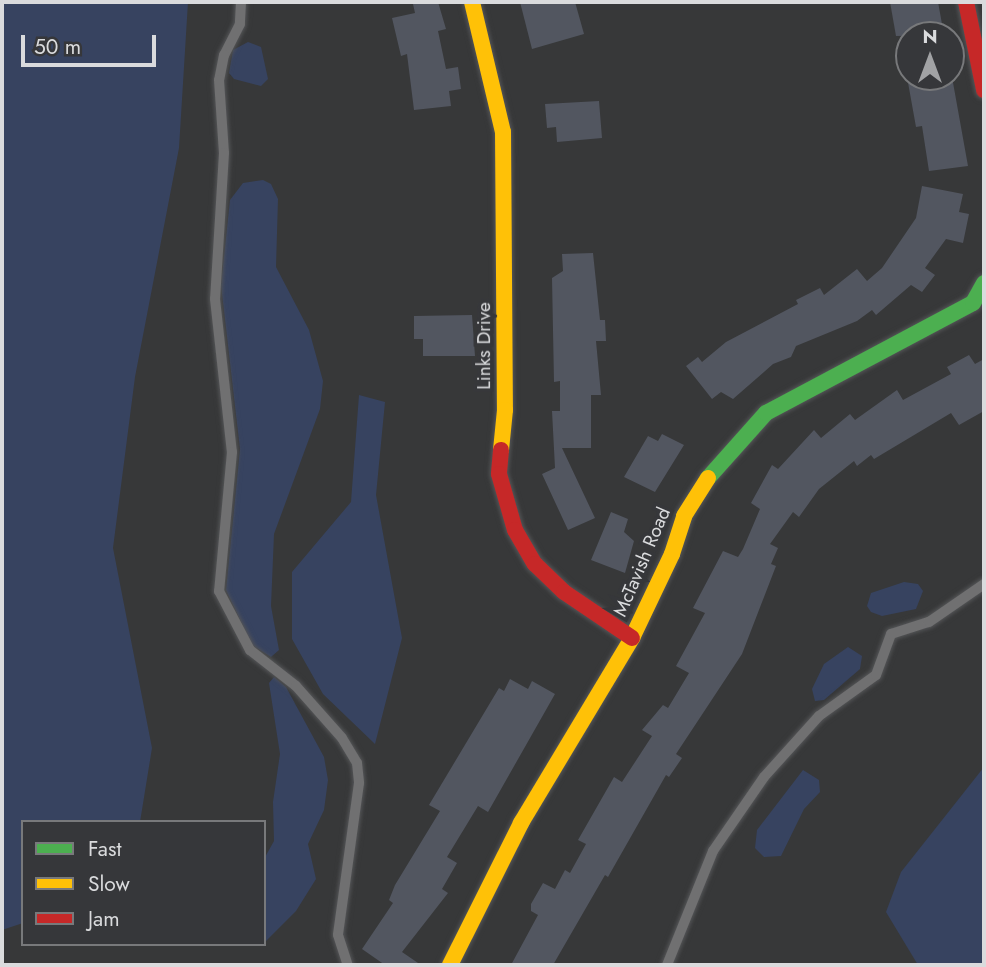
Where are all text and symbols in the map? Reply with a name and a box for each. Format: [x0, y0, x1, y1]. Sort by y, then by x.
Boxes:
scale bar [24, 21, 159, 65]
north arrow [895, 21, 965, 91]
text: N [922, 23, 938, 50]
text: 50 m [34, 32, 81, 62]
street label: Links Drive [473, 302, 495, 390]
street label: McTavish Road [609, 504, 675, 620]
legend [21, 820, 266, 946]
text: Fast [88, 834, 121, 864]
text: Slow [88, 869, 130, 899]
text: Jam [88, 904, 120, 934]

